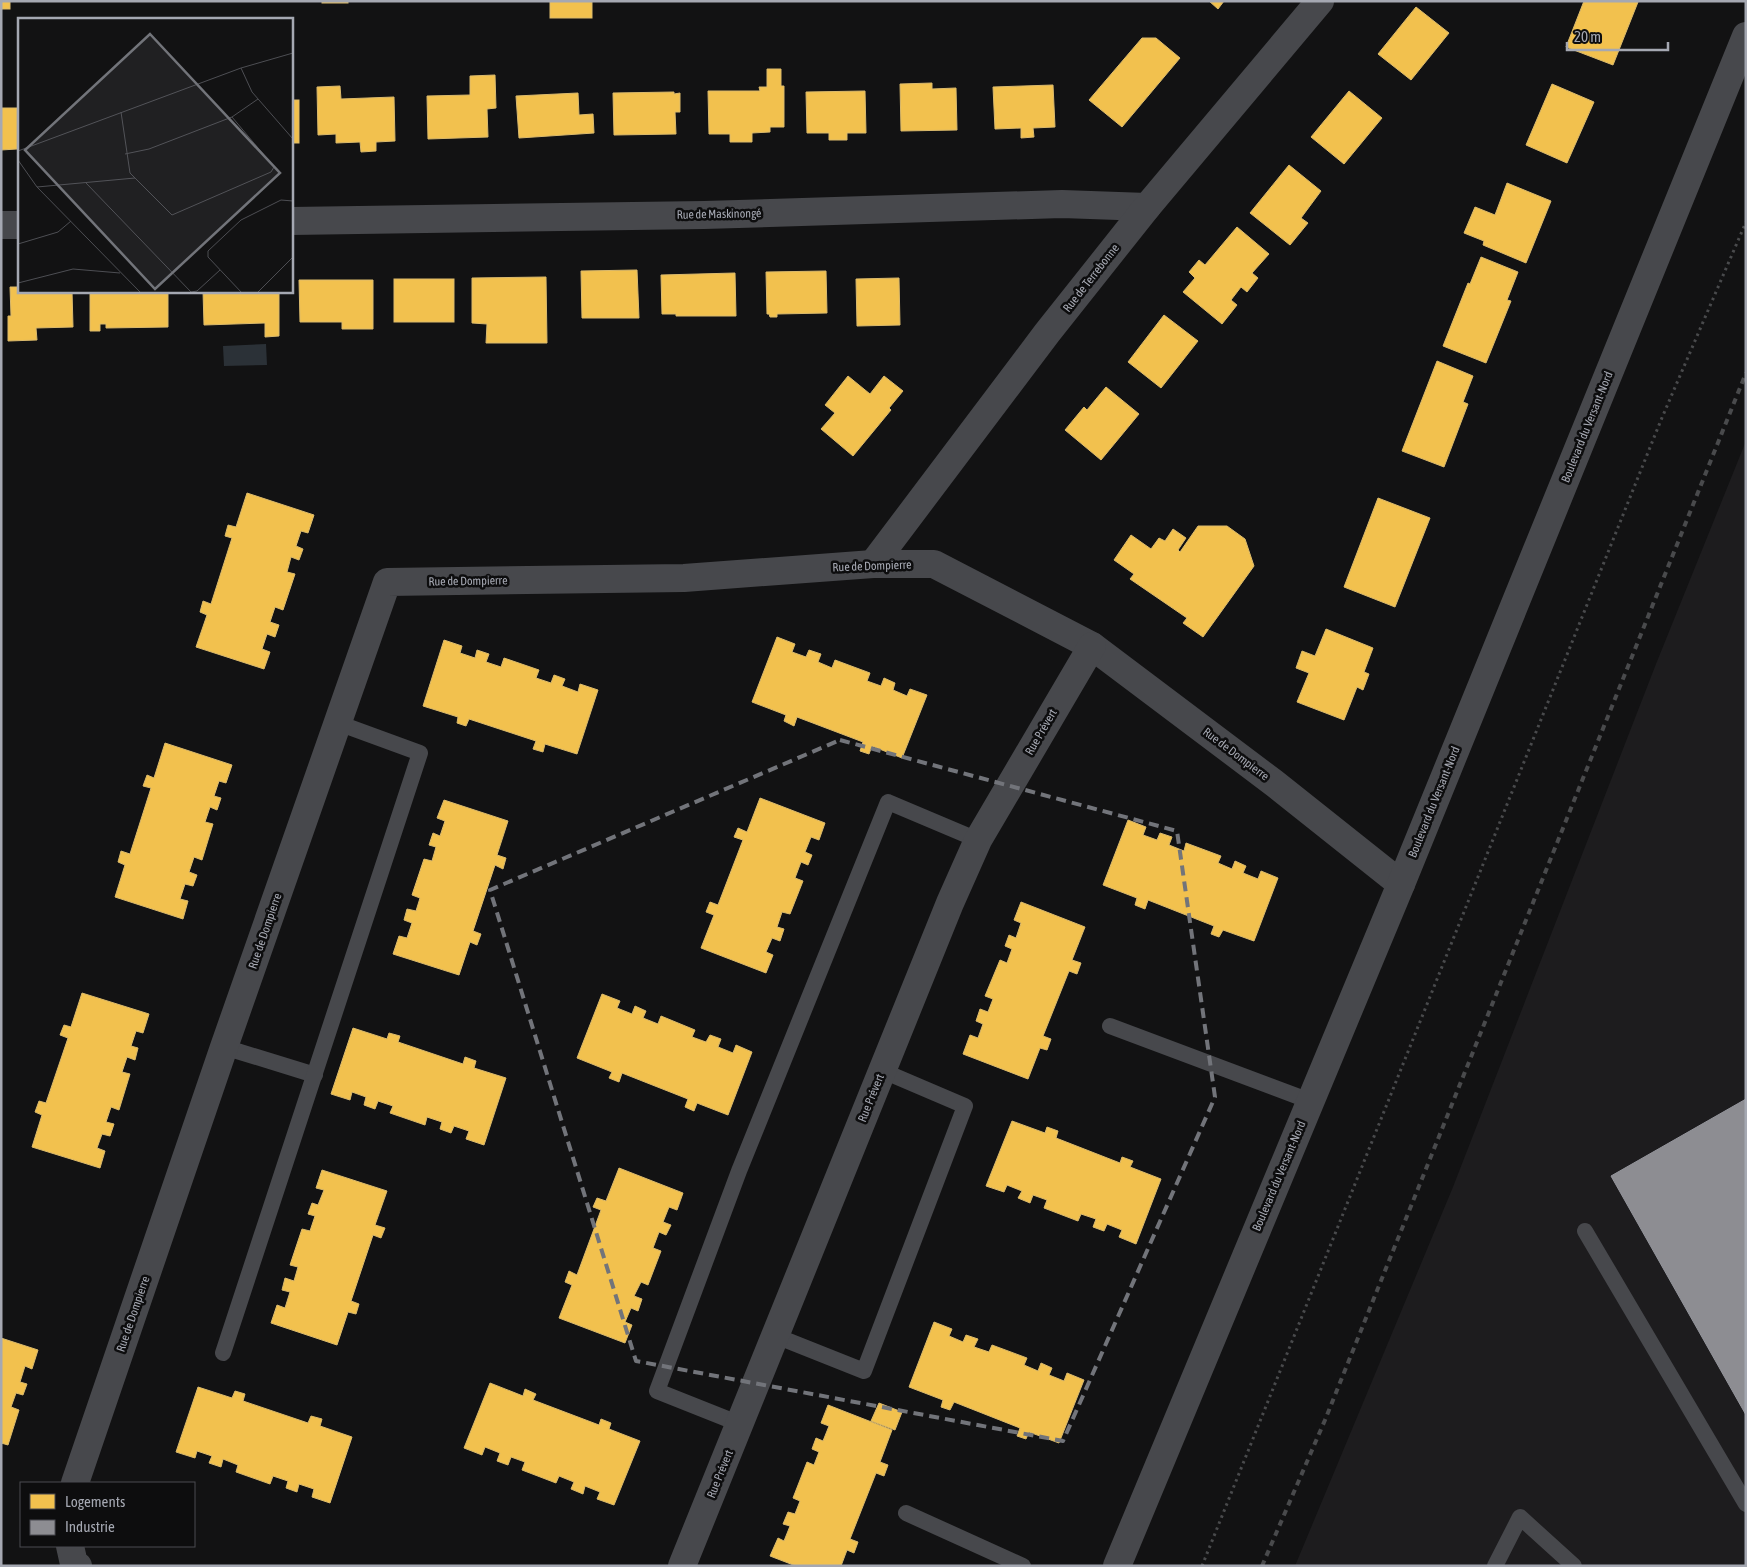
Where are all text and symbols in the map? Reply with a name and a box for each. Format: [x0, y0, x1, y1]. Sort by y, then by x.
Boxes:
inset map [18, 18, 292, 292]
scale bar [1567, 20, 1668, 52]
text: 20 m [1574, 28, 1601, 45]
street label: Rue de Maskinongé [676, 206, 762, 222]
street label: Rue de Terrebonne [1060, 241, 1122, 315]
street label: Boulevard du Versant-Nord [1558, 369, 1616, 485]
street label: Rue de Dompierre [832, 558, 912, 574]
street label: Rue de Dompierre [428, 573, 508, 589]
street label: Rue Prévert [1022, 706, 1060, 757]
street label: Rue de Dompierre [1200, 725, 1272, 783]
street label: Boulevard du Versant-Nord [1405, 744, 1463, 860]
street label: Rue de Dompierre [246, 891, 284, 971]
street label: Rue Prévert [855, 1071, 887, 1124]
street label: Boulevard du Versant-Nord [1249, 1119, 1309, 1233]
street label: Rue de Dompierre [114, 1274, 152, 1354]
street label: Rue Prévert [704, 1447, 736, 1500]
legend [20, 1482, 195, 1547]
text: Logements [65, 1493, 125, 1510]
text: Industrie [65, 1518, 115, 1535]

